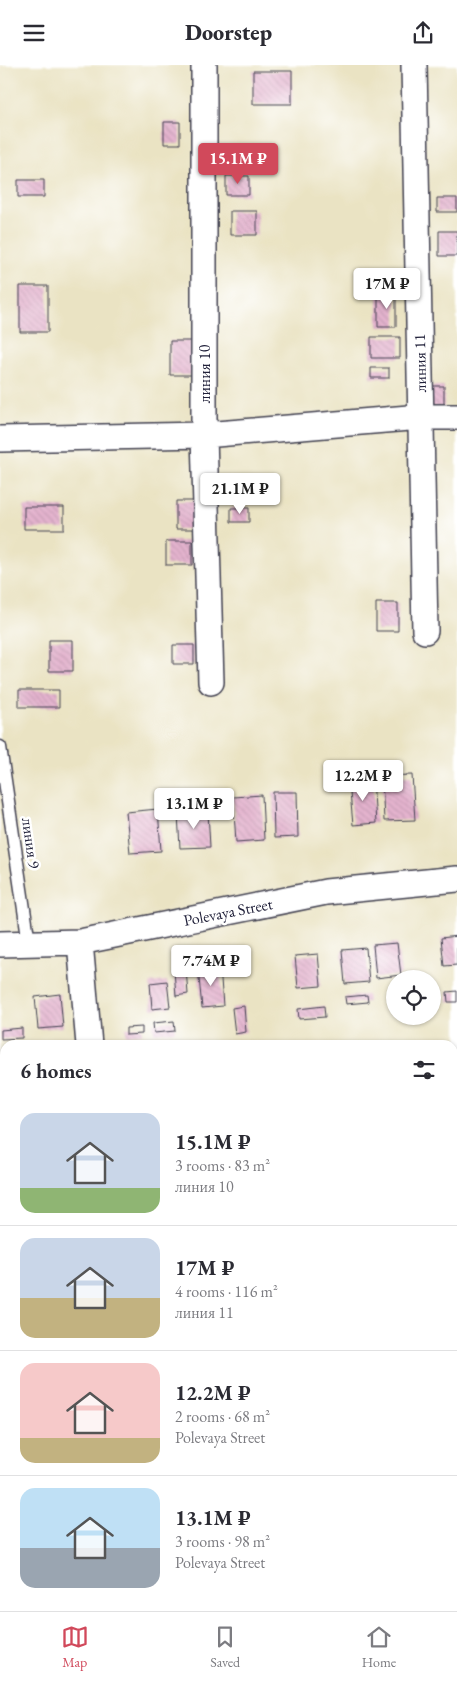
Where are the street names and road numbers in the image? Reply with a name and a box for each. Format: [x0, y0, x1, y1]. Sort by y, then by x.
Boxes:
street label: линия 11 [409, 334, 431, 392]
street label: линия 10 [194, 344, 215, 403]
street label: линия 9 [17, 816, 45, 870]
street label: Polevaya Street [182, 893, 274, 931]

